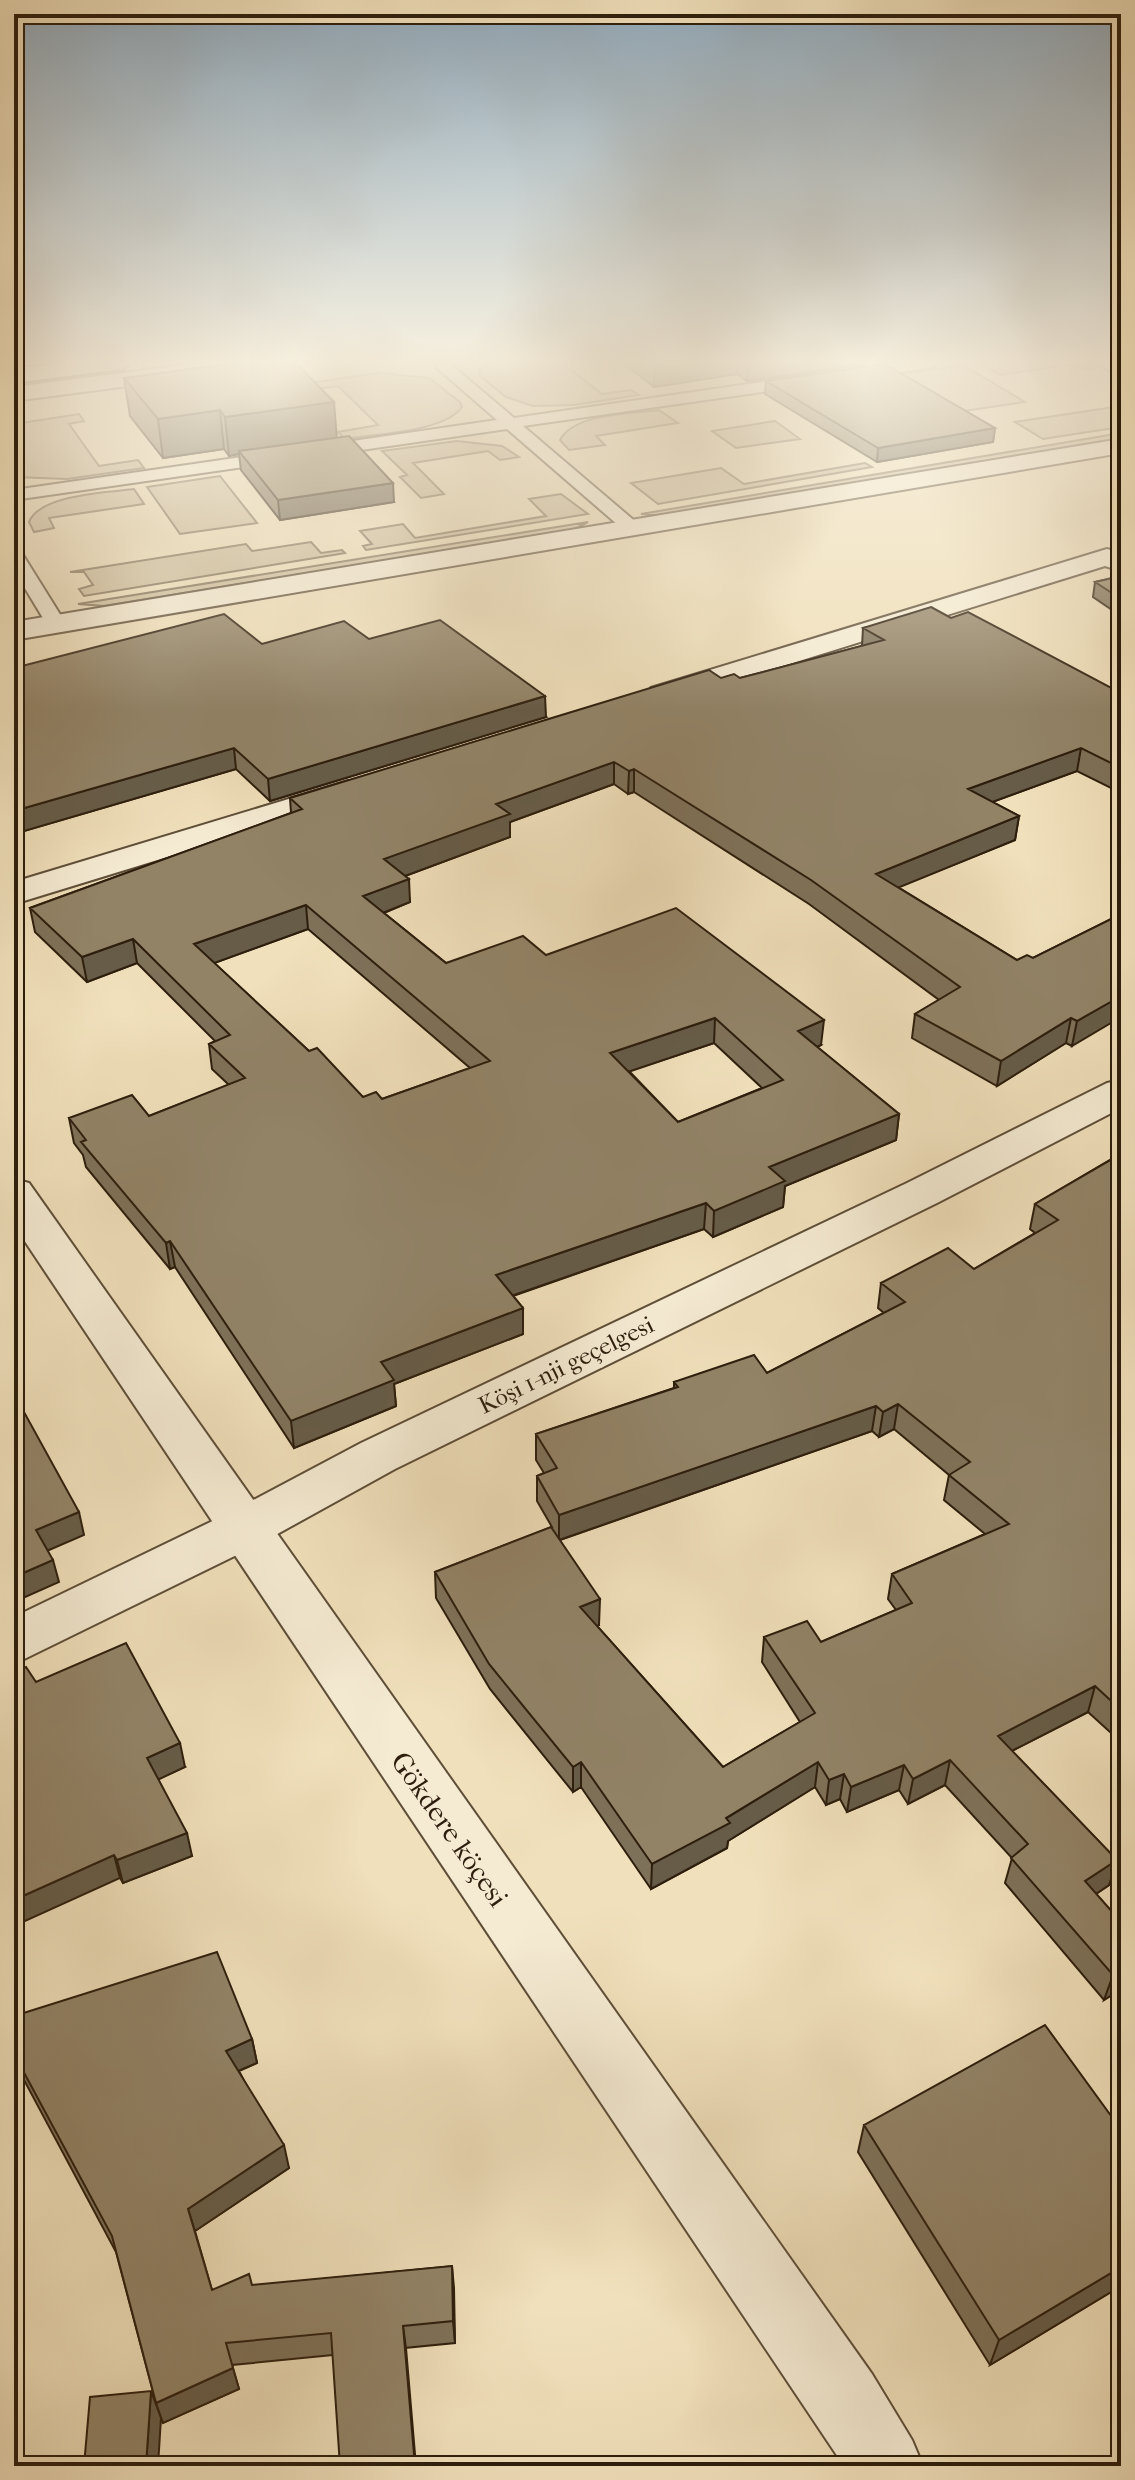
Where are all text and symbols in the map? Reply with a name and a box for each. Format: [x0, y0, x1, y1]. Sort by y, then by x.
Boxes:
street label: Köşi 1-nji geçelgesi [474, 1310, 659, 1420]
street label: Gökdere köçesi [384, 1745, 515, 1913]

